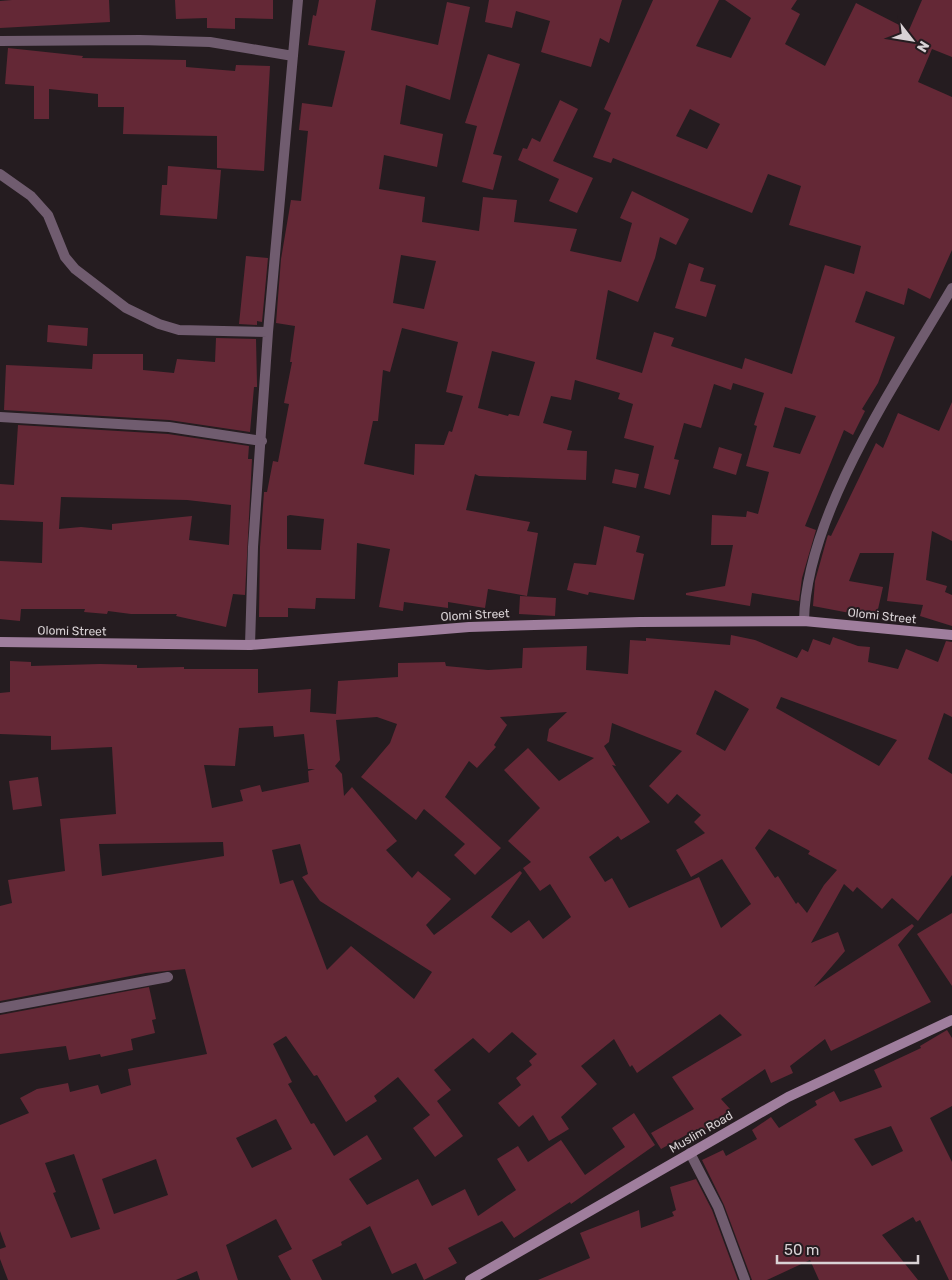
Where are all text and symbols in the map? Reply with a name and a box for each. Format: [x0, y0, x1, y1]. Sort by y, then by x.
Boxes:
north arrow [887, 15, 937, 65]
text: N [913, 38, 933, 55]
street label: Olomi Street [847, 605, 917, 627]
street label: Olomi Street [440, 606, 510, 624]
street label: Olomi Street [37, 623, 107, 639]
street label: Muslim Road [667, 1108, 735, 1156]
scale bar [777, 1232, 918, 1264]
text: 50 m [784, 1241, 819, 1259]

